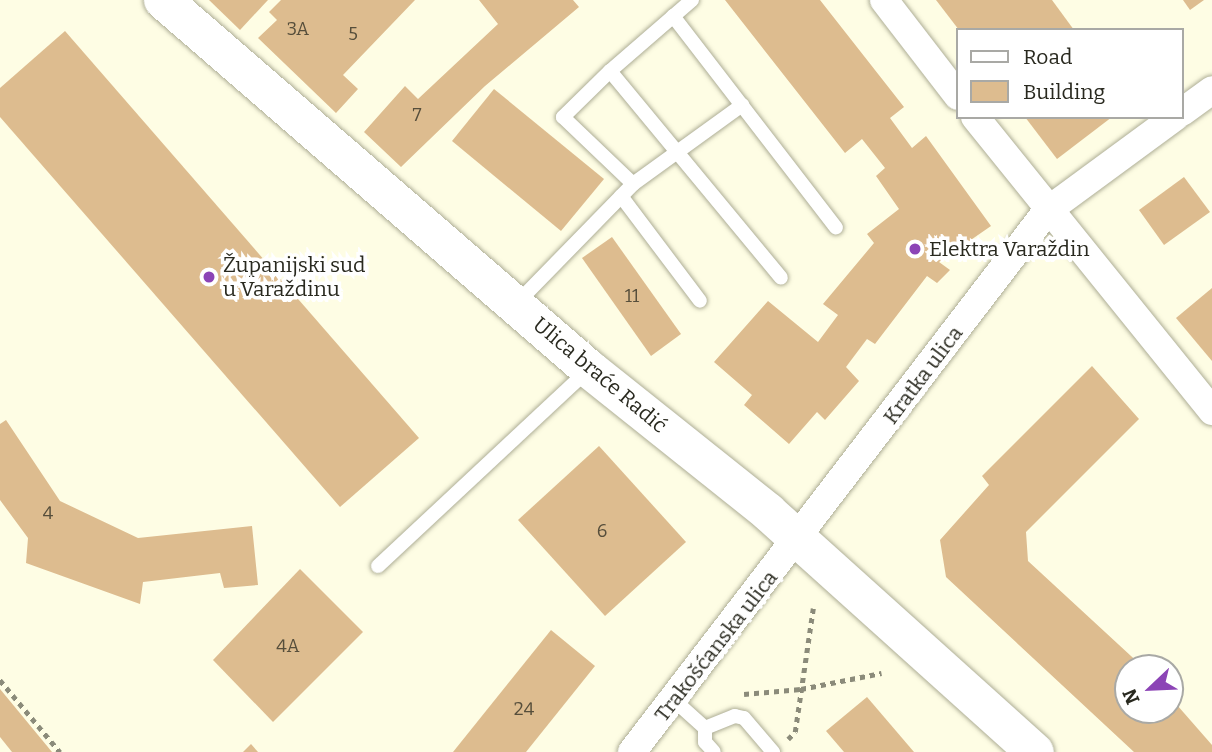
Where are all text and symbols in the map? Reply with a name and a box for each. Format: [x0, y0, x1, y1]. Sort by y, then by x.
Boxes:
house number: 3A [287, 18, 309, 40]
house number: 5 [348, 23, 358, 45]
legend [956, 28, 1184, 119]
text: Road [1023, 44, 1072, 70]
text: Building [1023, 79, 1105, 105]
house number: 7 [412, 104, 422, 126]
place label: Elektra Varaždin [929, 236, 1090, 262]
marker: Elektra Varaždin [907, 241, 923, 257]
place label: Županijski sud u Varaždinu [223, 252, 365, 302]
marker: Županijski sud u Varaždinu [201, 269, 217, 285]
house number: 11 [625, 285, 639, 307]
street label: Ulica braće Radić [528, 312, 672, 438]
street label: Kratka ulica [878, 321, 968, 429]
house number: 4 [43, 502, 53, 524]
house number: 6 [597, 520, 607, 542]
street label: Trakošćanska ulica [649, 565, 783, 727]
house number: 4A [276, 635, 300, 657]
north arrow [1114, 654, 1184, 724]
text: N [1118, 685, 1145, 708]
house number: 24 [514, 698, 534, 720]

